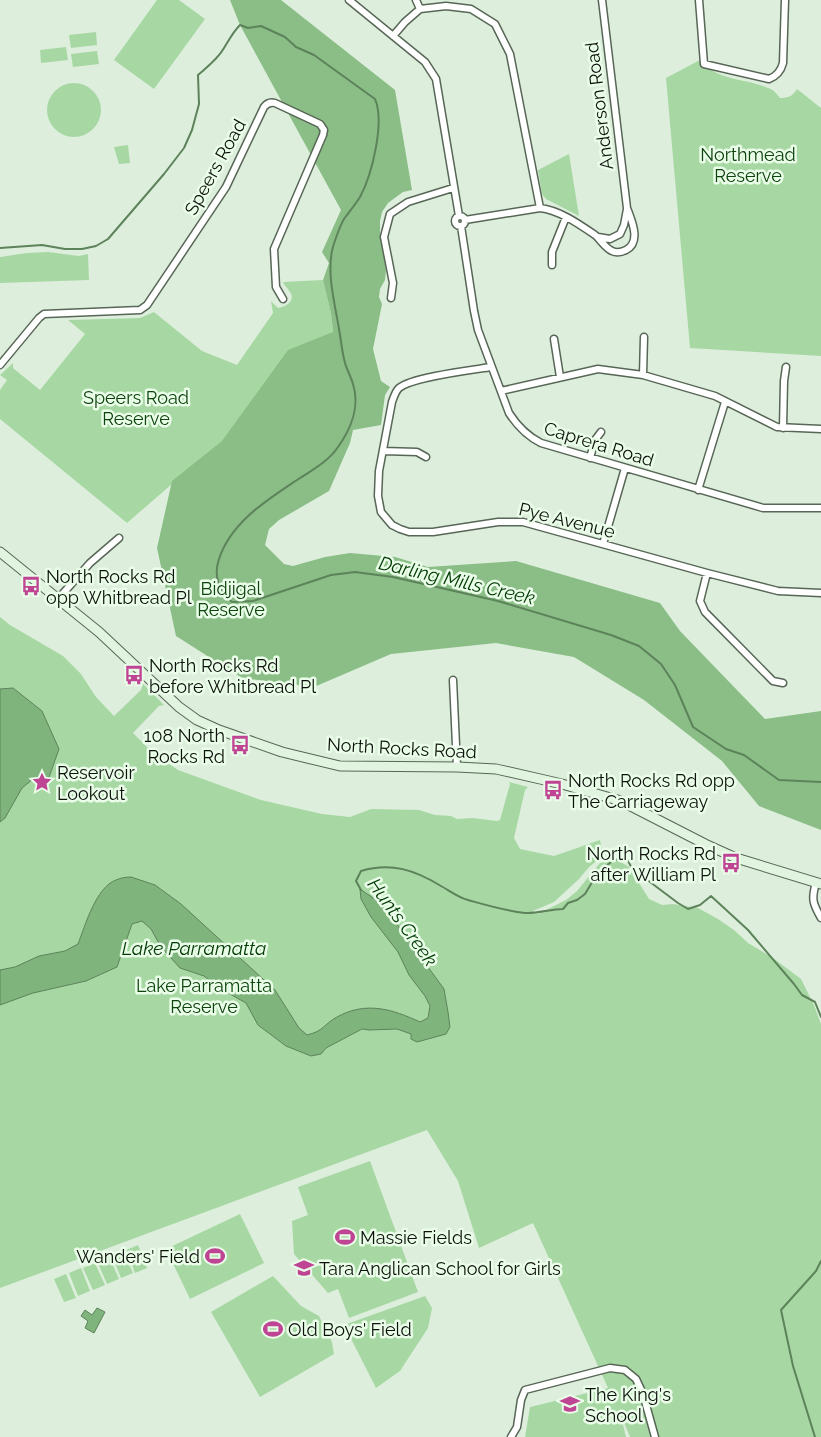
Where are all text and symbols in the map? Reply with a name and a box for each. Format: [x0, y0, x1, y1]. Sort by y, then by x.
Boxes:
street label: Anderson Road [581, 41, 617, 171]
street label: Speers Road [180, 116, 250, 218]
park label: Northmead Reserve [700, 144, 796, 186]
park label: Speers Road Reserve [83, 387, 189, 429]
street label: Caprera Road [542, 417, 656, 471]
street label: Pye Avenue [517, 498, 618, 542]
water label: Darling Mills Creek [377, 551, 537, 609]
place label: North Rocks Rd opp Whitbread Pl [46, 566, 192, 608]
bus stop icon: North Rocks Rd opp Whitbread Pl [20, 575, 42, 597]
park label: Bidjigal Reserve [197, 578, 265, 620]
place label: North Rocks Rd before Whitbread Pl [149, 655, 316, 697]
bus stop icon: North Rocks Rd before Whitbread Pl [123, 664, 145, 686]
place label: 108 North Rocks Rd [144, 725, 225, 767]
bus stop icon: 108 North Rocks Rd [229, 734, 251, 756]
street label: North Rocks Road [327, 734, 477, 762]
place label: Reservoir Lookout [57, 762, 136, 804]
place label: North Rocks Rd opp The Carriageway [568, 770, 735, 812]
place icon: Reservoir Lookout [31, 771, 53, 793]
bus stop icon: North Rocks Rd opp The Carriageway [542, 779, 564, 801]
place label: North Rocks Rd after William Pl [587, 843, 716, 885]
bus stop icon: North Rocks Rd after William Pl [720, 852, 742, 874]
water label: Hunts Creek [364, 874, 442, 970]
water label: Lake Parramatta [122, 937, 266, 959]
park label: Lake Parramatta Reserve [136, 975, 272, 1017]
sports icon: Massie Fields [334, 1226, 356, 1248]
place label: Massie Fields [360, 1227, 472, 1248]
sports icon: Wanders' Field [204, 1245, 226, 1267]
place label: Wanders' Field [76, 1246, 200, 1267]
school or university icon: Tara Anglican School for Girls [293, 1257, 315, 1279]
place label: Tara Anglican School for Girls [319, 1258, 561, 1279]
sports icon: Old Boys' Field [262, 1318, 284, 1340]
place label: Old Boys' Field [288, 1319, 412, 1340]
place label: The King's School [585, 1384, 671, 1426]
school or university icon: The King's School [559, 1393, 581, 1415]

